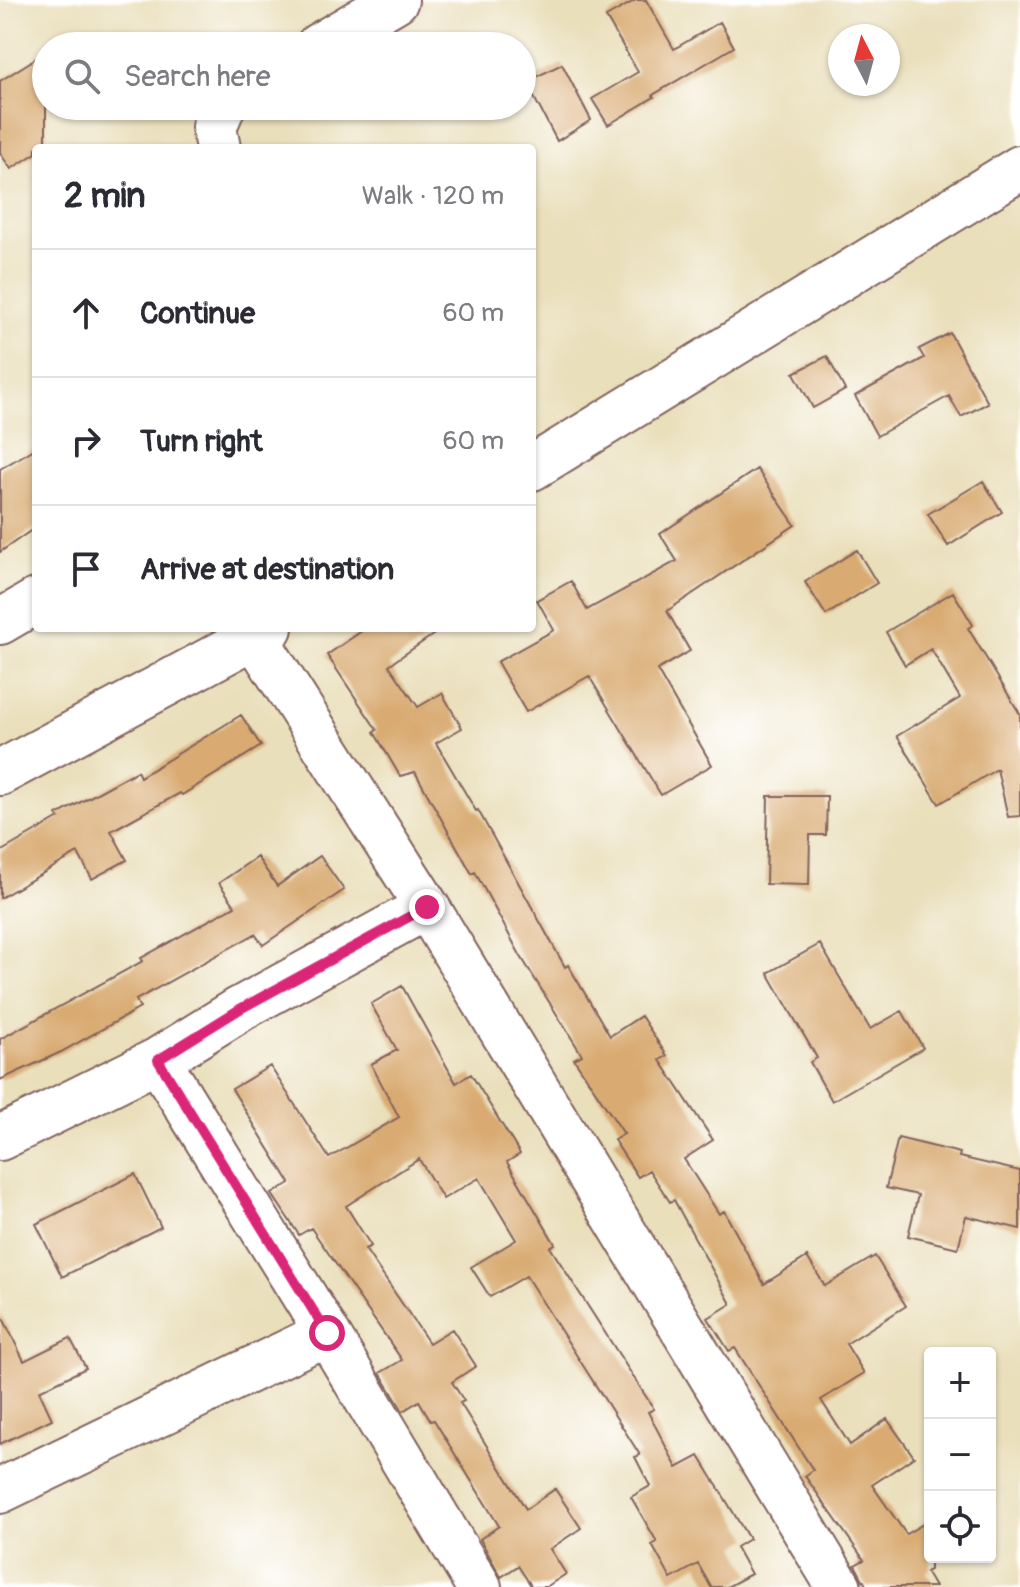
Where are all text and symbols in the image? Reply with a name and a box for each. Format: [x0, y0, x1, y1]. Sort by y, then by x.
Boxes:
north arrow [828, 24, 900, 96]
search box [32, 32, 536, 120]
icon: search [60, 54, 104, 98]
text: Search here [124, 58, 271, 95]
text: 2 min [64, 175, 146, 218]
text: Walk · 120 m [362, 180, 504, 212]
icon: ahead [64, 291, 108, 335]
text: Continue [140, 295, 255, 332]
text: 60 m [442, 297, 504, 329]
icon: right [64, 419, 108, 463]
text: Turn right [140, 423, 263, 460]
text: 60 m [442, 425, 504, 457]
icon: arrive [64, 547, 108, 591]
text: Arrive at destination [140, 551, 394, 588]
route end [409, 889, 445, 925]
route start [309, 1315, 345, 1351]
map controls [924, 1347, 996, 1563]
button: + [924, 1347, 996, 1419]
button: − [924, 1419, 996, 1491]
button: locate [924, 1491, 996, 1563]

